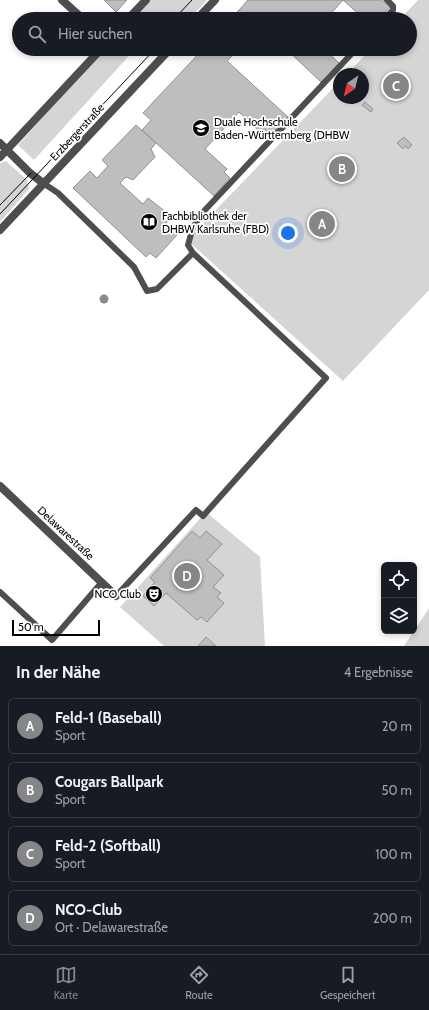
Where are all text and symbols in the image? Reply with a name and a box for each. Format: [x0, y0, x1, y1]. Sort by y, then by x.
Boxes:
search box [12, 12, 417, 56]
icon: search [26, 23, 48, 45]
text: Hier suchen [58, 25, 133, 43]
north arrow [333, 68, 369, 104]
pin: C [383, 71, 409, 101]
street label: Erzbergerstraße [47, 100, 107, 164]
place label: Duale Hochschule Baden-Württemberg (DHBW [214, 115, 350, 142]
school or university icon: Duale Hochschule Baden-Württemberg (DHBW [191, 118, 211, 138]
pin: B [329, 154, 355, 184]
place label: Fachbibliothek der DHBW Karlsruhe (FBD) [162, 209, 269, 236]
pin: A [309, 209, 335, 239]
library icon: Fachbibliothek der DHBW Karlsruhe (FBD) [139, 212, 159, 232]
your location [278, 223, 298, 243]
street label: Delawarestraße [35, 503, 97, 563]
pin: D [174, 561, 200, 591]
map controls [381, 562, 417, 634]
button: locate [381, 562, 417, 598]
theatre icon: NCO Club [144, 584, 164, 604]
place label: NCO Club [94, 587, 141, 601]
button: layers [381, 598, 417, 634]
scale bar [12, 618, 100, 637]
text: 50 m [18, 620, 44, 634]
text: In der Nähe [16, 662, 100, 682]
text: 4 Ergebnisse [344, 664, 413, 680]
text: Feld-1 (Baseball) [55, 709, 162, 727]
text: A [26, 718, 34, 734]
text: 20 m [382, 718, 412, 734]
text: Sport [55, 727, 85, 743]
text: Cougars Ballpark [55, 773, 164, 791]
text: B [26, 782, 34, 798]
text: 50 m [382, 782, 412, 798]
text: Sport [55, 791, 85, 807]
text: Feld-2 (Softball) [55, 837, 161, 855]
text: C [26, 846, 34, 862]
text: 100 m [375, 846, 412, 862]
text: Sport [55, 855, 85, 871]
text: NCO-Club [55, 901, 122, 919]
text: D [25, 910, 35, 926]
text: 200 m [373, 910, 412, 926]
text: Ort · Delawarestraße [55, 919, 168, 935]
tab: Karte [54, 964, 78, 1002]
tab: Route [185, 964, 213, 1002]
tab: Gespeichert [320, 964, 375, 1002]

